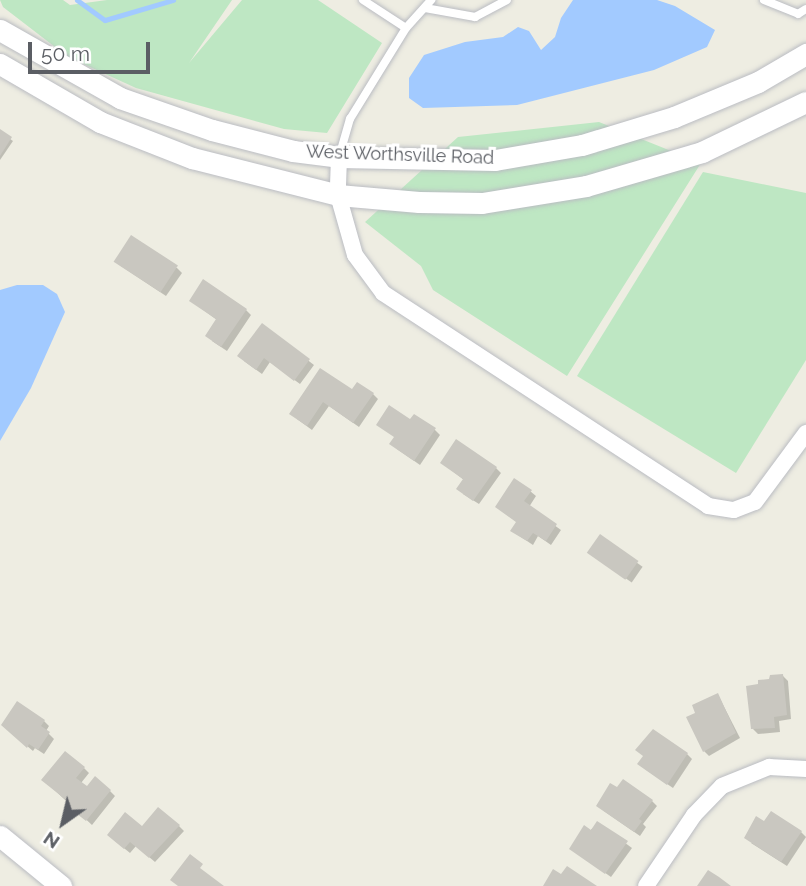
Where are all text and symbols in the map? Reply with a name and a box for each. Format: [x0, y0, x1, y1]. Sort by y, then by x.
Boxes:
scale bar [32, 28, 154, 72]
text: 50 m [41, 41, 90, 66]
street label: West Worthsville Road [305, 141, 495, 169]
north arrow [28, 788, 98, 858]
text: N [39, 827, 63, 854]

